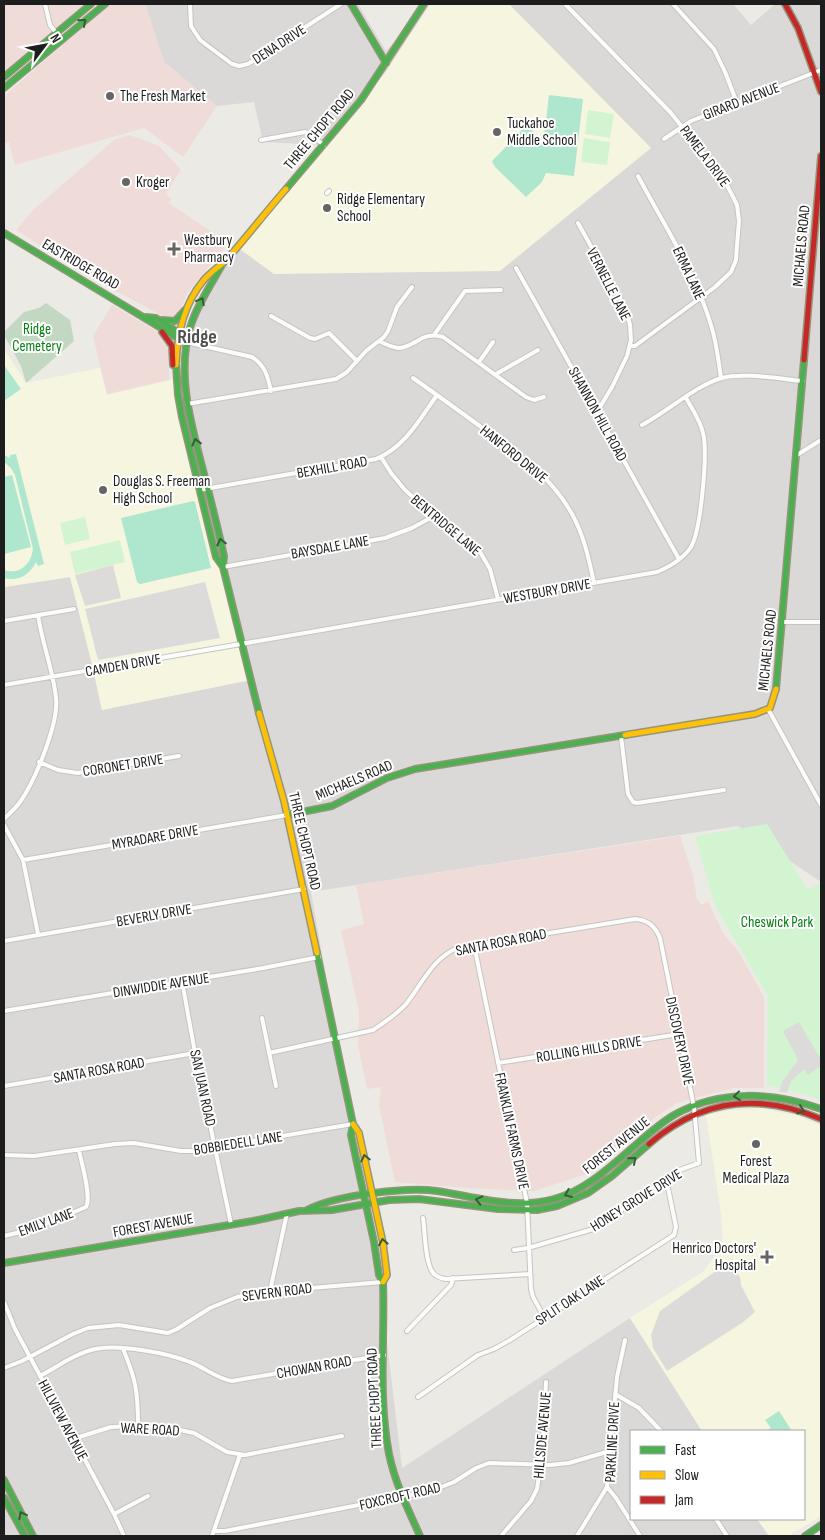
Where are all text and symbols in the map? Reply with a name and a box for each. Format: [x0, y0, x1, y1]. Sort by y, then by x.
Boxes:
one-way arrow [77, 19, 86, 27]
north arrow [20, 20, 70, 70]
street label: DENA DRIVE [249, 20, 310, 69]
text: N [46, 31, 65, 46]
street label: GIRARD AVENUE [700, 78, 782, 125]
street label: THREE CHOPT ROAD [280, 85, 359, 174]
place label: The Fresh Market [120, 87, 206, 106]
marker: The Fresh Market [104, 90, 116, 102]
place label: Tuckahoe Middle School [507, 114, 577, 150]
street label: PAMELA DRIVE [675, 122, 734, 191]
marker: Tuckahoe Middle School [491, 126, 503, 138]
place label: Kroger [136, 173, 170, 192]
marker: Kroger [120, 176, 132, 188]
place label: Ridge Elementary School [337, 190, 425, 226]
marker: Ridge Elementary School [321, 202, 333, 214]
street label: MICHAELS ROAD [788, 205, 815, 288]
place label: Westbury Pharmacy [184, 231, 234, 267]
street label: EASTRIDGE ROAD [39, 235, 123, 294]
marker: Westbury Pharmacy [168, 243, 180, 255]
street label: ERMA LANE [668, 243, 709, 303]
street label: VERNELLE LANE [582, 245, 635, 324]
one-way arrow [195, 297, 205, 306]
park label: Ridge Cemetery [12, 320, 62, 356]
district label: Ridge [177, 325, 217, 349]
street label: SHANNON HILL ROAD [564, 364, 631, 465]
street label: HANFORD DRIVE [476, 421, 551, 487]
one-way arrow [191, 437, 202, 446]
street label: BEXHILL ROAD [295, 452, 369, 483]
place label: Douglas S. Freeman High School [113, 472, 210, 508]
marker: Douglas S. Freeman High School [97, 484, 109, 496]
street label: BENTRIDGE LANE [407, 490, 485, 560]
street label: BAYSDALE LANE [290, 531, 370, 564]
one-way arrow [216, 537, 227, 546]
street label: WESTBURY DRIVE [502, 574, 592, 608]
street label: MICHAELS ROAD [754, 608, 781, 692]
street label: CAMDEN DRIVE [84, 649, 162, 681]
street label: CORONET DRIVE [81, 750, 165, 781]
street label: MICHAELS ROAD [313, 756, 396, 805]
street label: THREE CHOPT ROAD [284, 790, 325, 892]
street label: MYRADARE DRIVE [110, 821, 200, 854]
street label: BEVERLY DRIVE [115, 900, 193, 931]
park label: Cheswick Park [741, 913, 813, 932]
street label: SANTA ROSA ROAD [454, 924, 548, 961]
street label: DINWIDDIE AVENUE [111, 968, 211, 1002]
street label: DISCOVERY DRIVE [661, 995, 698, 1087]
street label: ROLLING HILLS DRIVE [535, 1032, 643, 1067]
street label: SAN JUAN ROAD [185, 1048, 220, 1128]
street label: SANTA ROSA ROAD [52, 1053, 146, 1088]
street label: FRANKLIN FARMS DRIVE [490, 1071, 533, 1191]
one-way arrow [733, 1090, 741, 1101]
one-way arrow [797, 1105, 805, 1115]
street label: FOREST AVENUE [579, 1112, 654, 1178]
street label: BOBBIEDELL LANE [192, 1127, 284, 1160]
marker: Forest Medical Plaza [750, 1138, 762, 1150]
place label: Forest Medical Plaza [723, 1152, 790, 1188]
one-way arrow [360, 1153, 371, 1162]
one-way arrow [627, 1157, 636, 1166]
street label: HONEY GROVE DRIVE [587, 1165, 686, 1236]
one-way arrow [564, 1187, 573, 1198]
one-way arrow [474, 1195, 483, 1206]
street label: EMILY LANE [16, 1204, 76, 1241]
street label: FOREST AVENUE [111, 1209, 195, 1242]
one-way arrow [378, 1238, 388, 1247]
place label: Henrico Doctors' Hospital [672, 1239, 756, 1275]
marker: Henrico Doctors' Hospital [760, 1250, 774, 1264]
street label: SPLIT OAK LANE [532, 1271, 608, 1330]
street label: SEVERN ROAD [241, 1279, 313, 1306]
street label: THREE CHOPT ROAD [362, 1347, 387, 1449]
street label: CHOWAN ROAD [275, 1352, 353, 1383]
street label: HILLVIEW AVENUE [33, 1376, 92, 1464]
street label: HILLSIDE AVENUE [529, 1391, 556, 1479]
street label: PARKLINE DRIVE [601, 1401, 624, 1483]
street label: WARE ROAD [120, 1418, 180, 1441]
legend [630, 1430, 805, 1520]
text: Fast [675, 1441, 697, 1460]
text: Slow [675, 1466, 699, 1485]
street label: FOXCROFT ROAD [358, 1478, 443, 1515]
text: Jam [674, 1491, 693, 1510]
one-way arrow [18, 1511, 28, 1520]

